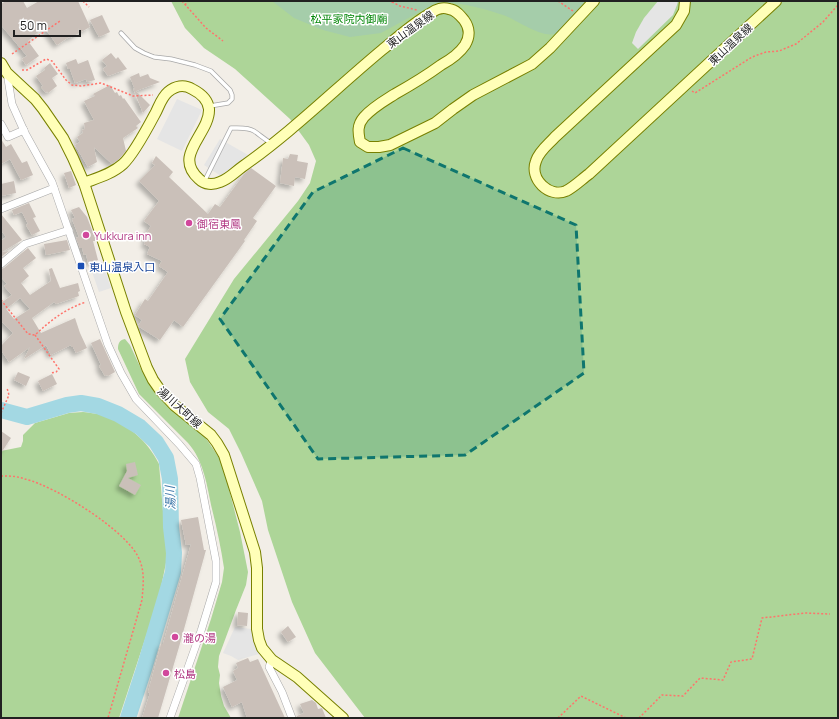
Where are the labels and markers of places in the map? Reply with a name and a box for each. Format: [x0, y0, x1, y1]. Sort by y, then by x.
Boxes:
place label: 御宿東鳳 [196, 216, 241, 231]
marker: 御宿東鳳 [184, 218, 194, 228]
place label: Yukkura inn [94, 228, 151, 243]
marker: Yukkura inn [81, 230, 91, 240]
place label: 東山温泉入口 [89, 259, 155, 274]
marker: 東山温泉入口 [76, 261, 86, 271]
place label: 瀧の湯 [183, 630, 216, 645]
marker: 瀧の湯 [170, 632, 180, 642]
place label: 松島 [174, 666, 196, 681]
marker: 松島 [161, 668, 171, 678]

